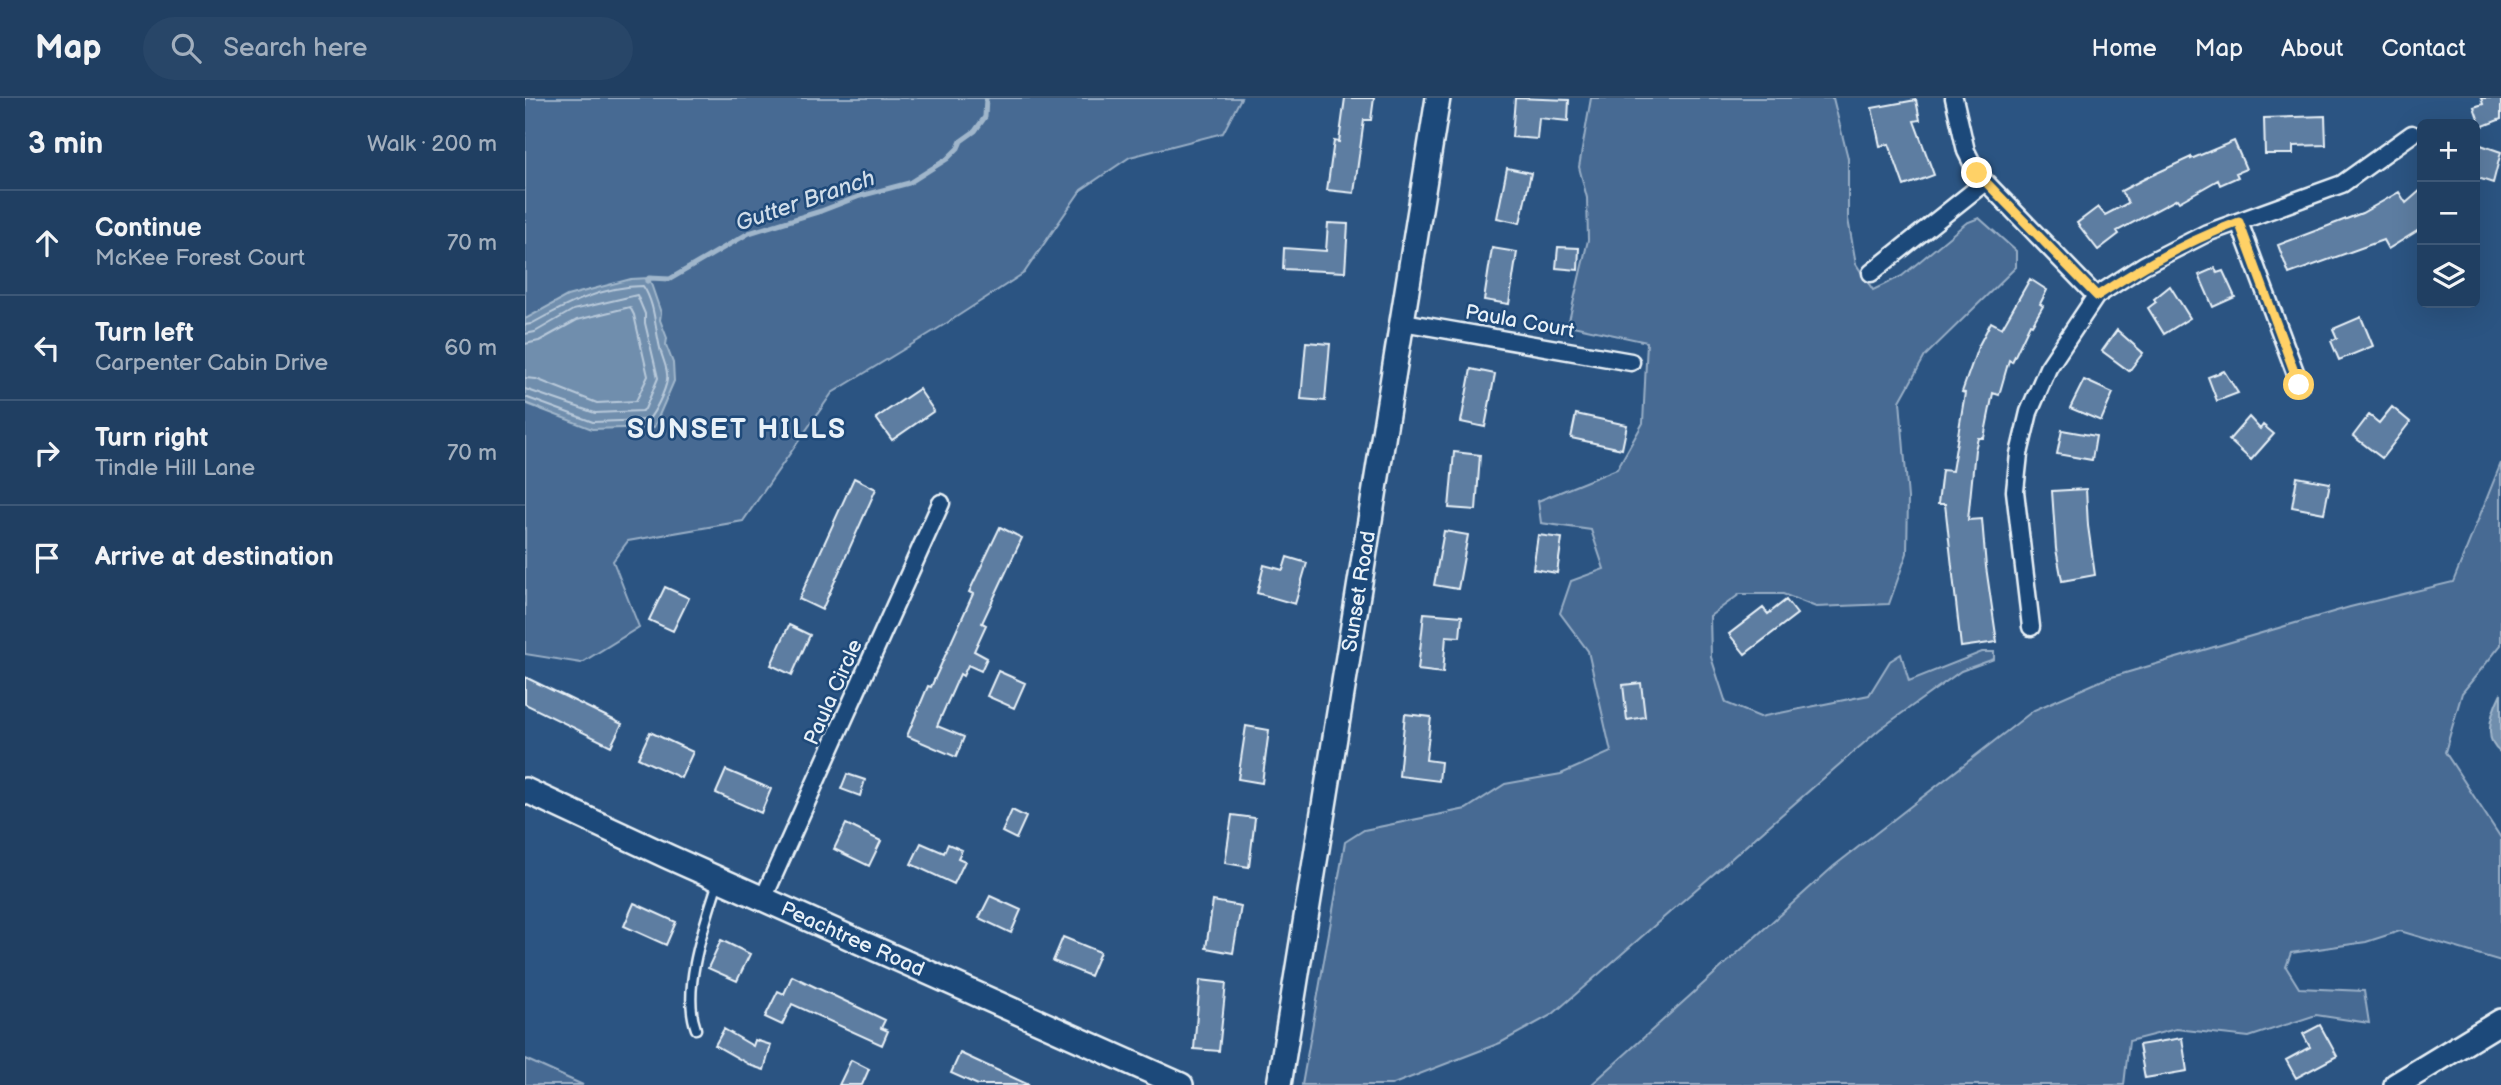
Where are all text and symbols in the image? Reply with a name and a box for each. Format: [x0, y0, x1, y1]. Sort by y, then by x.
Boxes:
search box [143, 17, 633, 80]
text: Map [35, 28, 101, 68]
icon: search [167, 29, 205, 67]
text: Search here [223, 33, 367, 64]
text: Home [2092, 34, 2157, 63]
text: Map [2195, 34, 2243, 63]
text: About [2281, 34, 2343, 63]
text: Contact [2381, 34, 2466, 63]
map controls [2417, 119, 2480, 308]
button: + [2417, 119, 2480, 182]
text: 3 min [28, 126, 103, 162]
text: Walk · 200 m [367, 130, 497, 158]
route end [1961, 157, 1992, 188]
water label: Gutter Branch [732, 164, 879, 238]
button: − [2417, 182, 2480, 245]
text: Continue [95, 213, 202, 244]
icon: ahead [28, 224, 66, 262]
text: 70 m [447, 229, 497, 257]
text: McKee Forest Court [95, 244, 305, 272]
button: layers [2417, 245, 2480, 308]
street label: Paula Court [1463, 300, 1577, 344]
text: Turn left [95, 318, 194, 349]
icon: left [28, 329, 66, 367]
text: 60 m [444, 334, 497, 362]
text: Carpenter Cabin Drive [95, 349, 328, 377]
route start [2283, 369, 2314, 400]
district label: SUNSET HILLS [627, 413, 847, 446]
text: Turn right [95, 423, 208, 454]
icon: right [28, 434, 66, 472]
text: 70 m [447, 439, 497, 467]
text: Tindle Hill Lane [95, 454, 255, 482]
street label: Sunset Road [1337, 529, 1381, 654]
icon: arrive [28, 539, 66, 577]
text: Arrive at destination [95, 542, 334, 573]
street label: Paula Circle [799, 635, 868, 749]
street label: Peachtree Road [777, 896, 928, 982]

